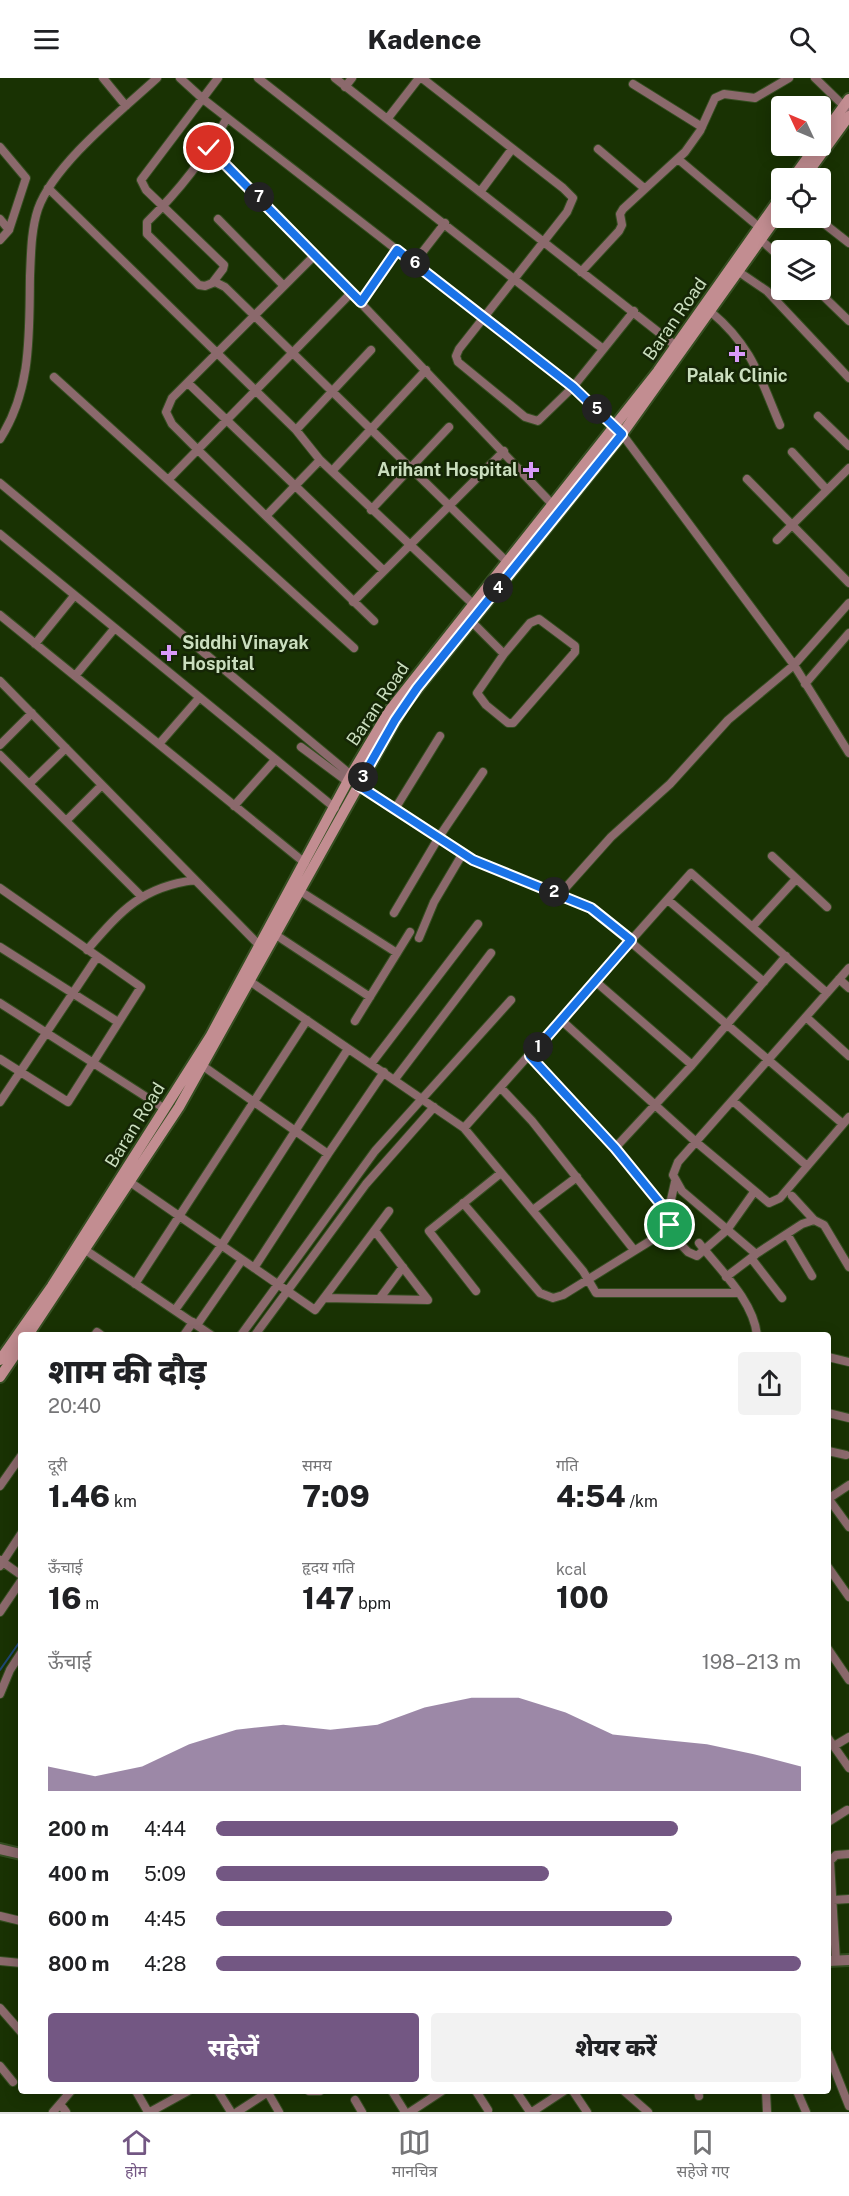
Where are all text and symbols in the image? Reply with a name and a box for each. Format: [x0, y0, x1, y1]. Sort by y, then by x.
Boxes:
icon: menu [30, 23, 63, 56]
text: Kadence [368, 23, 481, 55]
icon: search [786, 23, 819, 56]
north arrow [771, 96, 831, 156]
map controls [771, 96, 831, 300]
pin [183, 122, 234, 173]
icon: check [192, 131, 225, 164]
button: locate [771, 168, 831, 228]
pin: 7 [244, 182, 274, 212]
text: 7 [254, 187, 264, 206]
button: layers [771, 240, 831, 300]
pin: 6 [400, 248, 430, 278]
text: 6 [410, 253, 420, 272]
street label: Baran Road [638, 273, 711, 364]
marker: Palak Clinic [728, 345, 746, 363]
place label: Palak Clinic [686, 365, 788, 386]
pin: 5 [582, 394, 612, 424]
text: 5 [592, 399, 602, 418]
place label: Arihant Hospital [377, 459, 518, 480]
marker: Arihant Hospital [522, 461, 540, 479]
pin: 4 [483, 573, 513, 603]
text: 4 [493, 578, 503, 597]
place label: Siddhi Vinayak Hospital [182, 632, 309, 674]
marker: Siddhi Vinayak Hospital [160, 644, 178, 662]
street label: Baran Road [342, 658, 413, 749]
pin: 3 [348, 762, 378, 792]
text: 3 [358, 767, 368, 786]
pin: 2 [539, 877, 569, 907]
text: 2 [549, 882, 559, 901]
pin: 1 [523, 1032, 553, 1062]
text: 1 [535, 1037, 541, 1056]
street label: Baran Road [100, 1078, 169, 1171]
pin [644, 1199, 695, 1250]
icon: arrive [653, 1208, 686, 1241]
text: शाम की दौड़ [48, 1352, 206, 1390]
button: share [738, 1352, 801, 1415]
text: 20:40 [48, 1394, 101, 1418]
text: दूरी [48, 1456, 67, 1475]
text: समय [302, 1456, 332, 1475]
text: गति [556, 1456, 578, 1475]
text: 1.46 [48, 1478, 110, 1514]
text: 7:09 [302, 1478, 370, 1514]
text: 4:54 [556, 1478, 626, 1514]
text: km [110, 1492, 137, 1511]
text: /km [626, 1492, 658, 1511]
text: ऊँचाई [48, 1558, 83, 1577]
text: हृदय गति [302, 1558, 355, 1577]
text: kcal [556, 1560, 587, 1579]
text: 100 [556, 1579, 609, 1615]
text: 16 [48, 1580, 81, 1616]
text: 147 [302, 1580, 354, 1616]
text: m [81, 1594, 99, 1613]
text: bpm [354, 1594, 391, 1613]
text: ऊँचाई [48, 1650, 91, 1674]
text: 198–213 m [702, 1650, 801, 1674]
text: 200 m [48, 1817, 109, 1841]
text: 4:44 [144, 1817, 186, 1841]
text: 400 m [48, 1862, 109, 1886]
text: 5:09 [144, 1862, 186, 1886]
text: 600 m [48, 1907, 109, 1931]
text: 4:45 [144, 1907, 186, 1931]
text: 800 m [48, 1952, 110, 1976]
text: 4:28 [144, 1952, 186, 1976]
button: सहेजें [48, 2013, 419, 2082]
button: शेयर करें [431, 2013, 801, 2082]
tab: होम [120, 2126, 153, 2184]
tab: मानचित्र [392, 2126, 437, 2184]
tab: सहेजे गए [677, 2126, 729, 2184]

